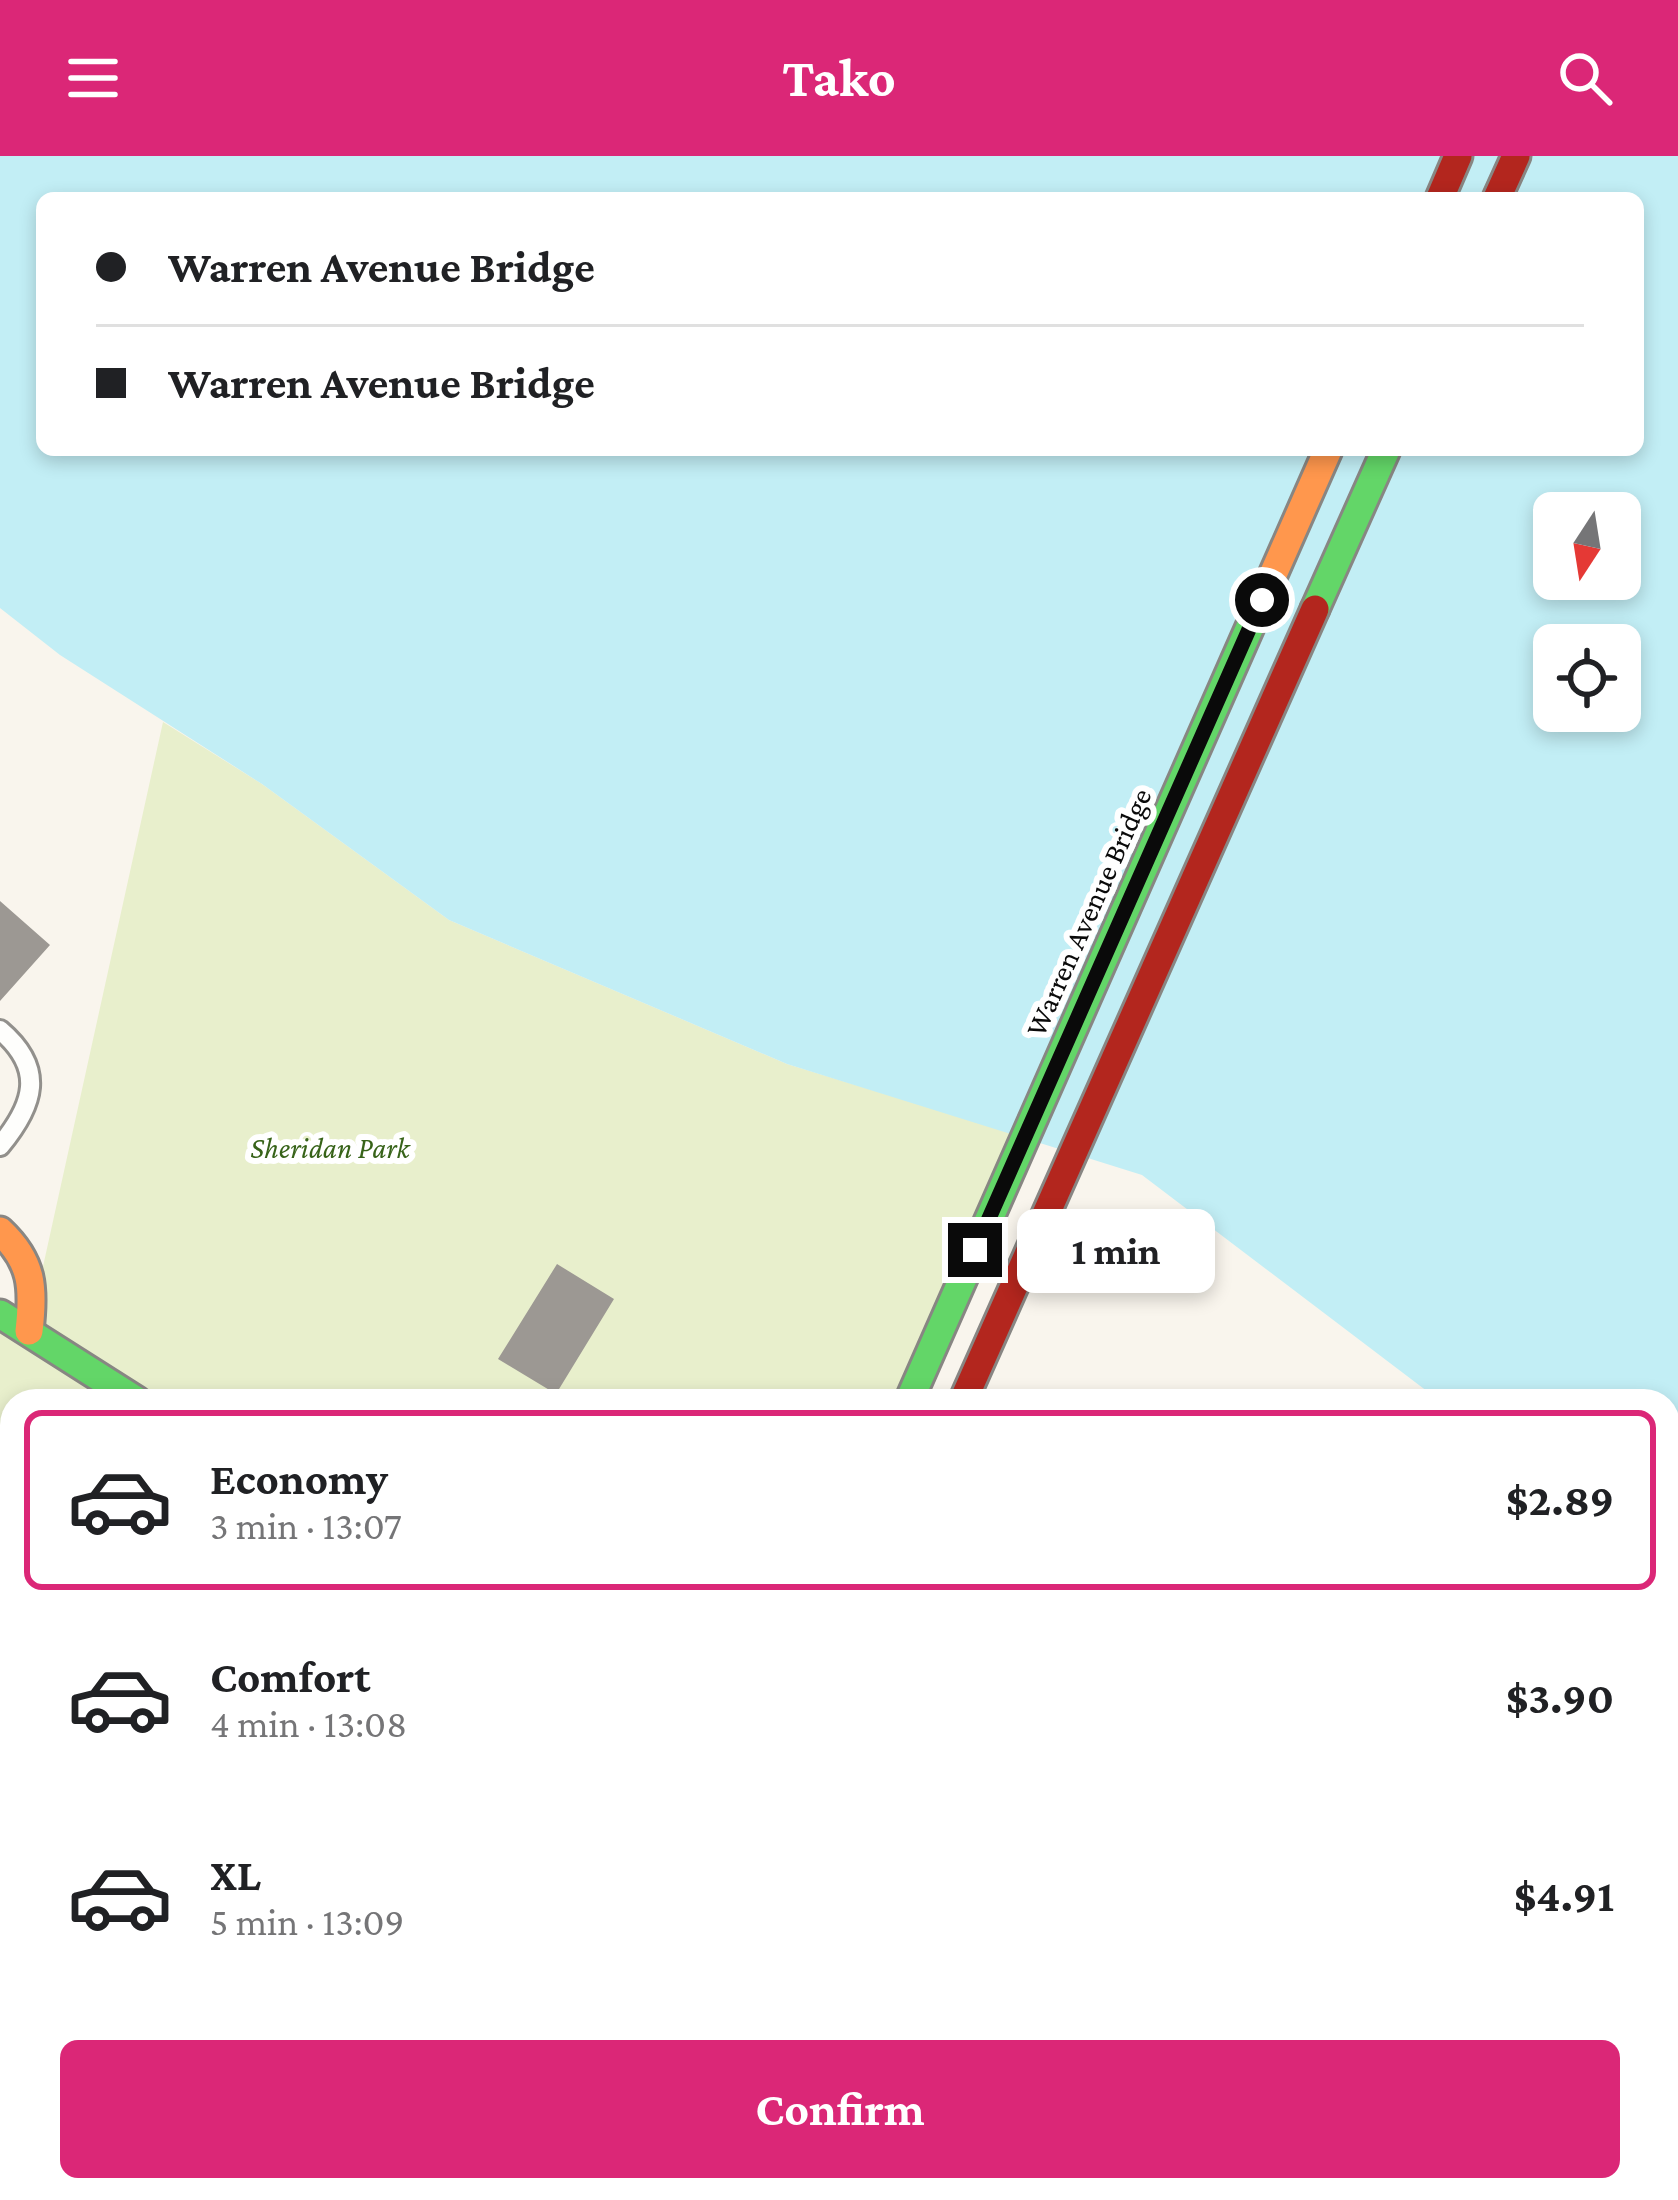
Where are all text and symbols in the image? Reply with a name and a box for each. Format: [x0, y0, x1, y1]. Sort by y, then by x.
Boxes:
icon: menu [60, 45, 126, 111]
icon: search [1552, 45, 1618, 111]
text: Tako [782, 48, 896, 108]
text: Warren Avenue Bridge [168, 242, 595, 292]
text: Warren Avenue Bridge [168, 358, 595, 408]
north arrow [1533, 492, 1641, 600]
map controls [1533, 492, 1641, 732]
route start [1235, 573, 1289, 627]
button: locate [1533, 624, 1641, 732]
street label: Warren Avenue Bridge [1018, 783, 1158, 1041]
park label: Sheridan Park [250, 1131, 412, 1164]
callout: 1 min [1017, 1208, 1215, 1292]
route end [948, 1223, 1002, 1277]
text: 1 min [1072, 1229, 1160, 1272]
icon: car [66, 1446, 174, 1554]
text: Economy [210, 1454, 388, 1504]
text: $2.89 [1506, 1475, 1614, 1525]
text: 3 min · 13:07 [210, 1504, 402, 1547]
icon: car [66, 1644, 174, 1752]
text: Comfort [210, 1652, 371, 1702]
text: $3.90 [1506, 1673, 1614, 1723]
text: 4 min · 13:08 [210, 1702, 407, 1745]
icon: car [66, 1842, 174, 1950]
text: XL [210, 1850, 261, 1900]
text: $4.91 [1514, 1871, 1614, 1921]
text: 5 min · 13:09 [210, 1900, 404, 1943]
button: Confirm [60, 2040, 1620, 2178]

